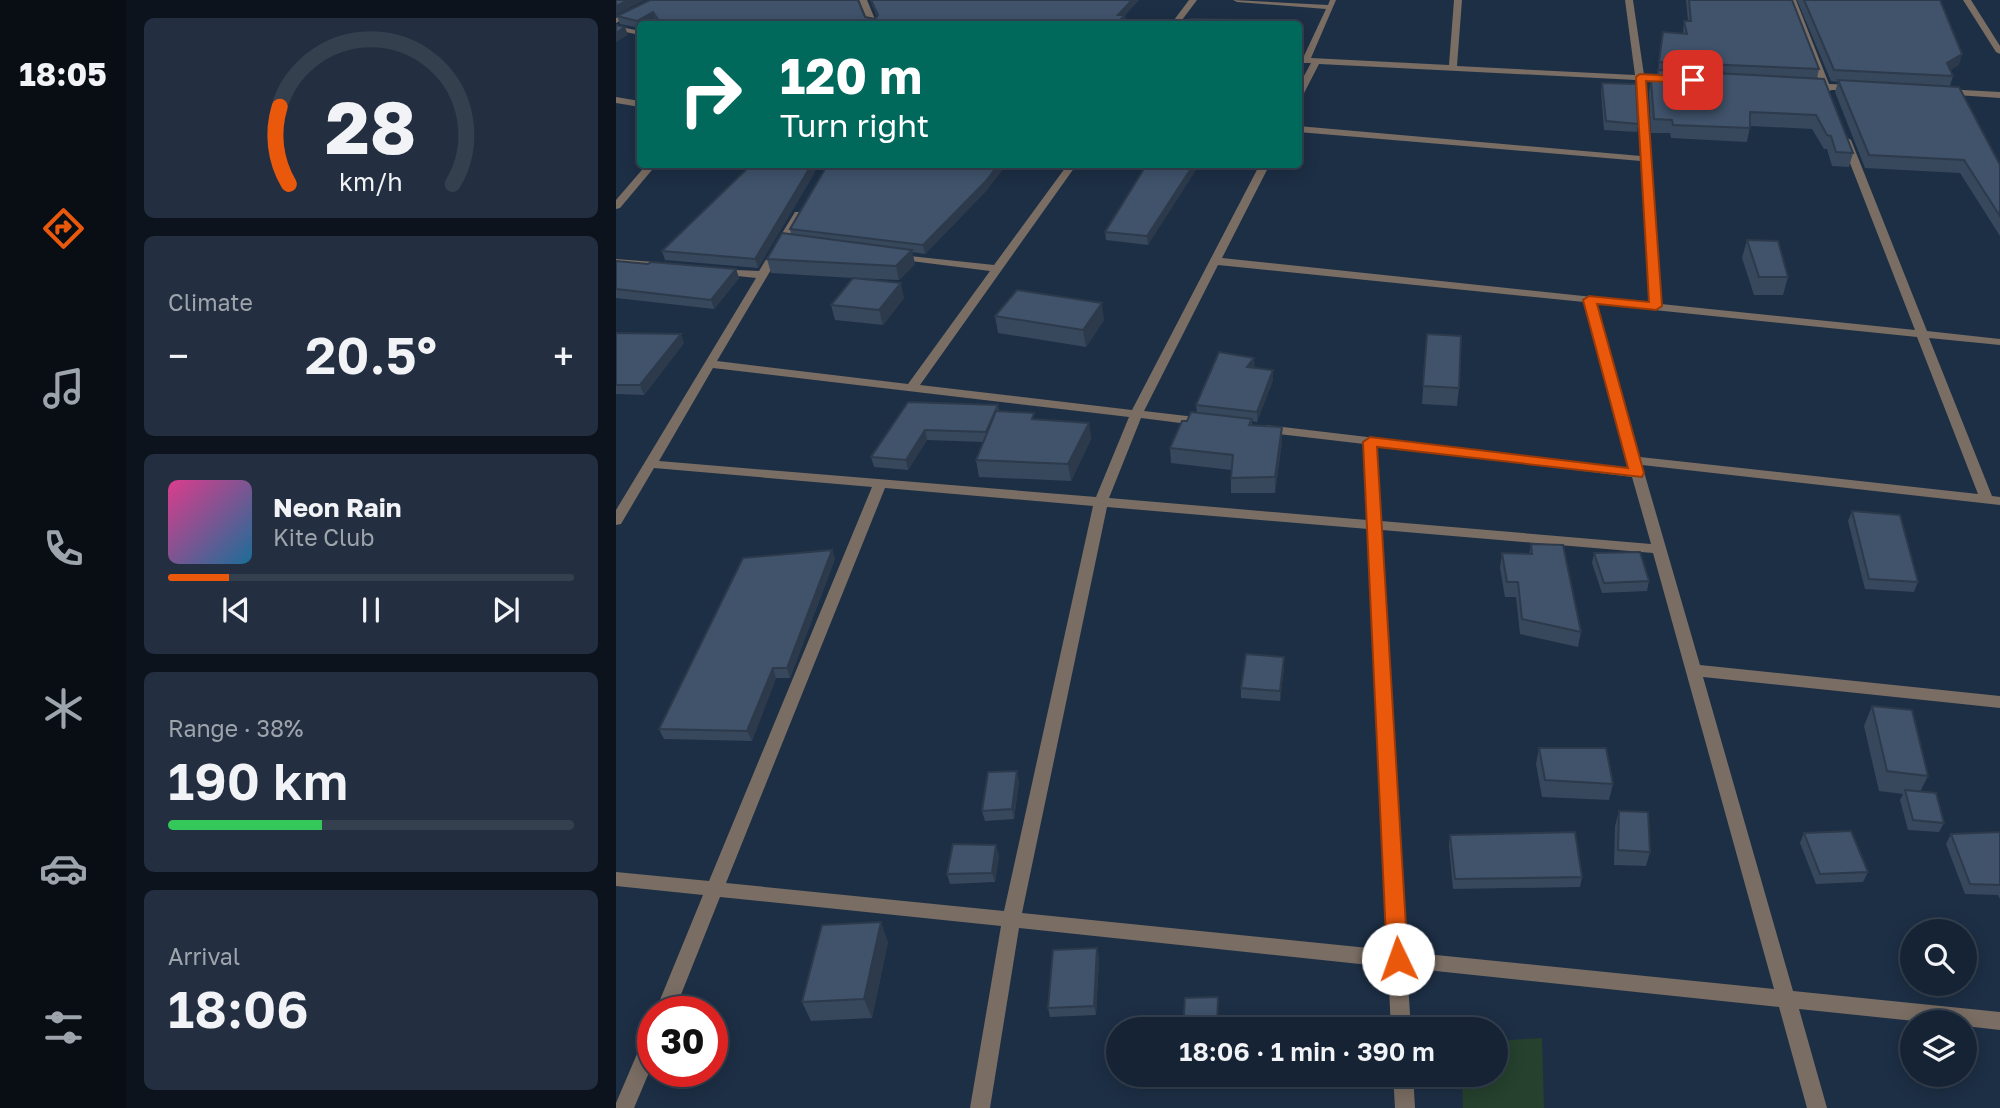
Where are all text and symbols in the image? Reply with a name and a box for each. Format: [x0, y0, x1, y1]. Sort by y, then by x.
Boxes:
text: 120 m [780, 46, 922, 105]
icon: right [665, 49, 756, 140]
pin [1663, 50, 1723, 110]
text: 18:05 [19, 55, 107, 93]
icon: arrive [1674, 61, 1712, 99]
text: 28 [326, 83, 417, 170]
text: Turn right [780, 106, 929, 144]
text: km/h [339, 166, 403, 197]
icon: directions [39, 204, 88, 253]
text: Climate [168, 288, 253, 316]
text: 20.5° [305, 323, 437, 385]
text: − [168, 333, 189, 378]
text: + [553, 333, 574, 378]
icon: music [39, 364, 88, 413]
text: Neon Rain [273, 492, 402, 523]
text: Kite Club [273, 523, 374, 551]
icon: phone [39, 524, 88, 573]
icon: previous [217, 591, 255, 629]
icon: pause [352, 591, 390, 629]
icon: next [487, 591, 525, 629]
icon: climate [39, 684, 88, 733]
text: Range · 38% [168, 714, 303, 742]
text: 190 km [168, 749, 348, 811]
icon: car [39, 844, 88, 893]
map controls [1900, 919, 1977, 1087]
button: search [1900, 919, 1977, 996]
position arrow [1361, 922, 1435, 996]
text: Arrival [168, 942, 240, 970]
text: 18:06 [168, 977, 309, 1039]
speed limit sign: 30 [637, 996, 728, 1087]
icon: filters [39, 1003, 88, 1052]
button: layers [1900, 1010, 1977, 1087]
text: 18:06 · 1 min · 390 m [1179, 1036, 1435, 1067]

